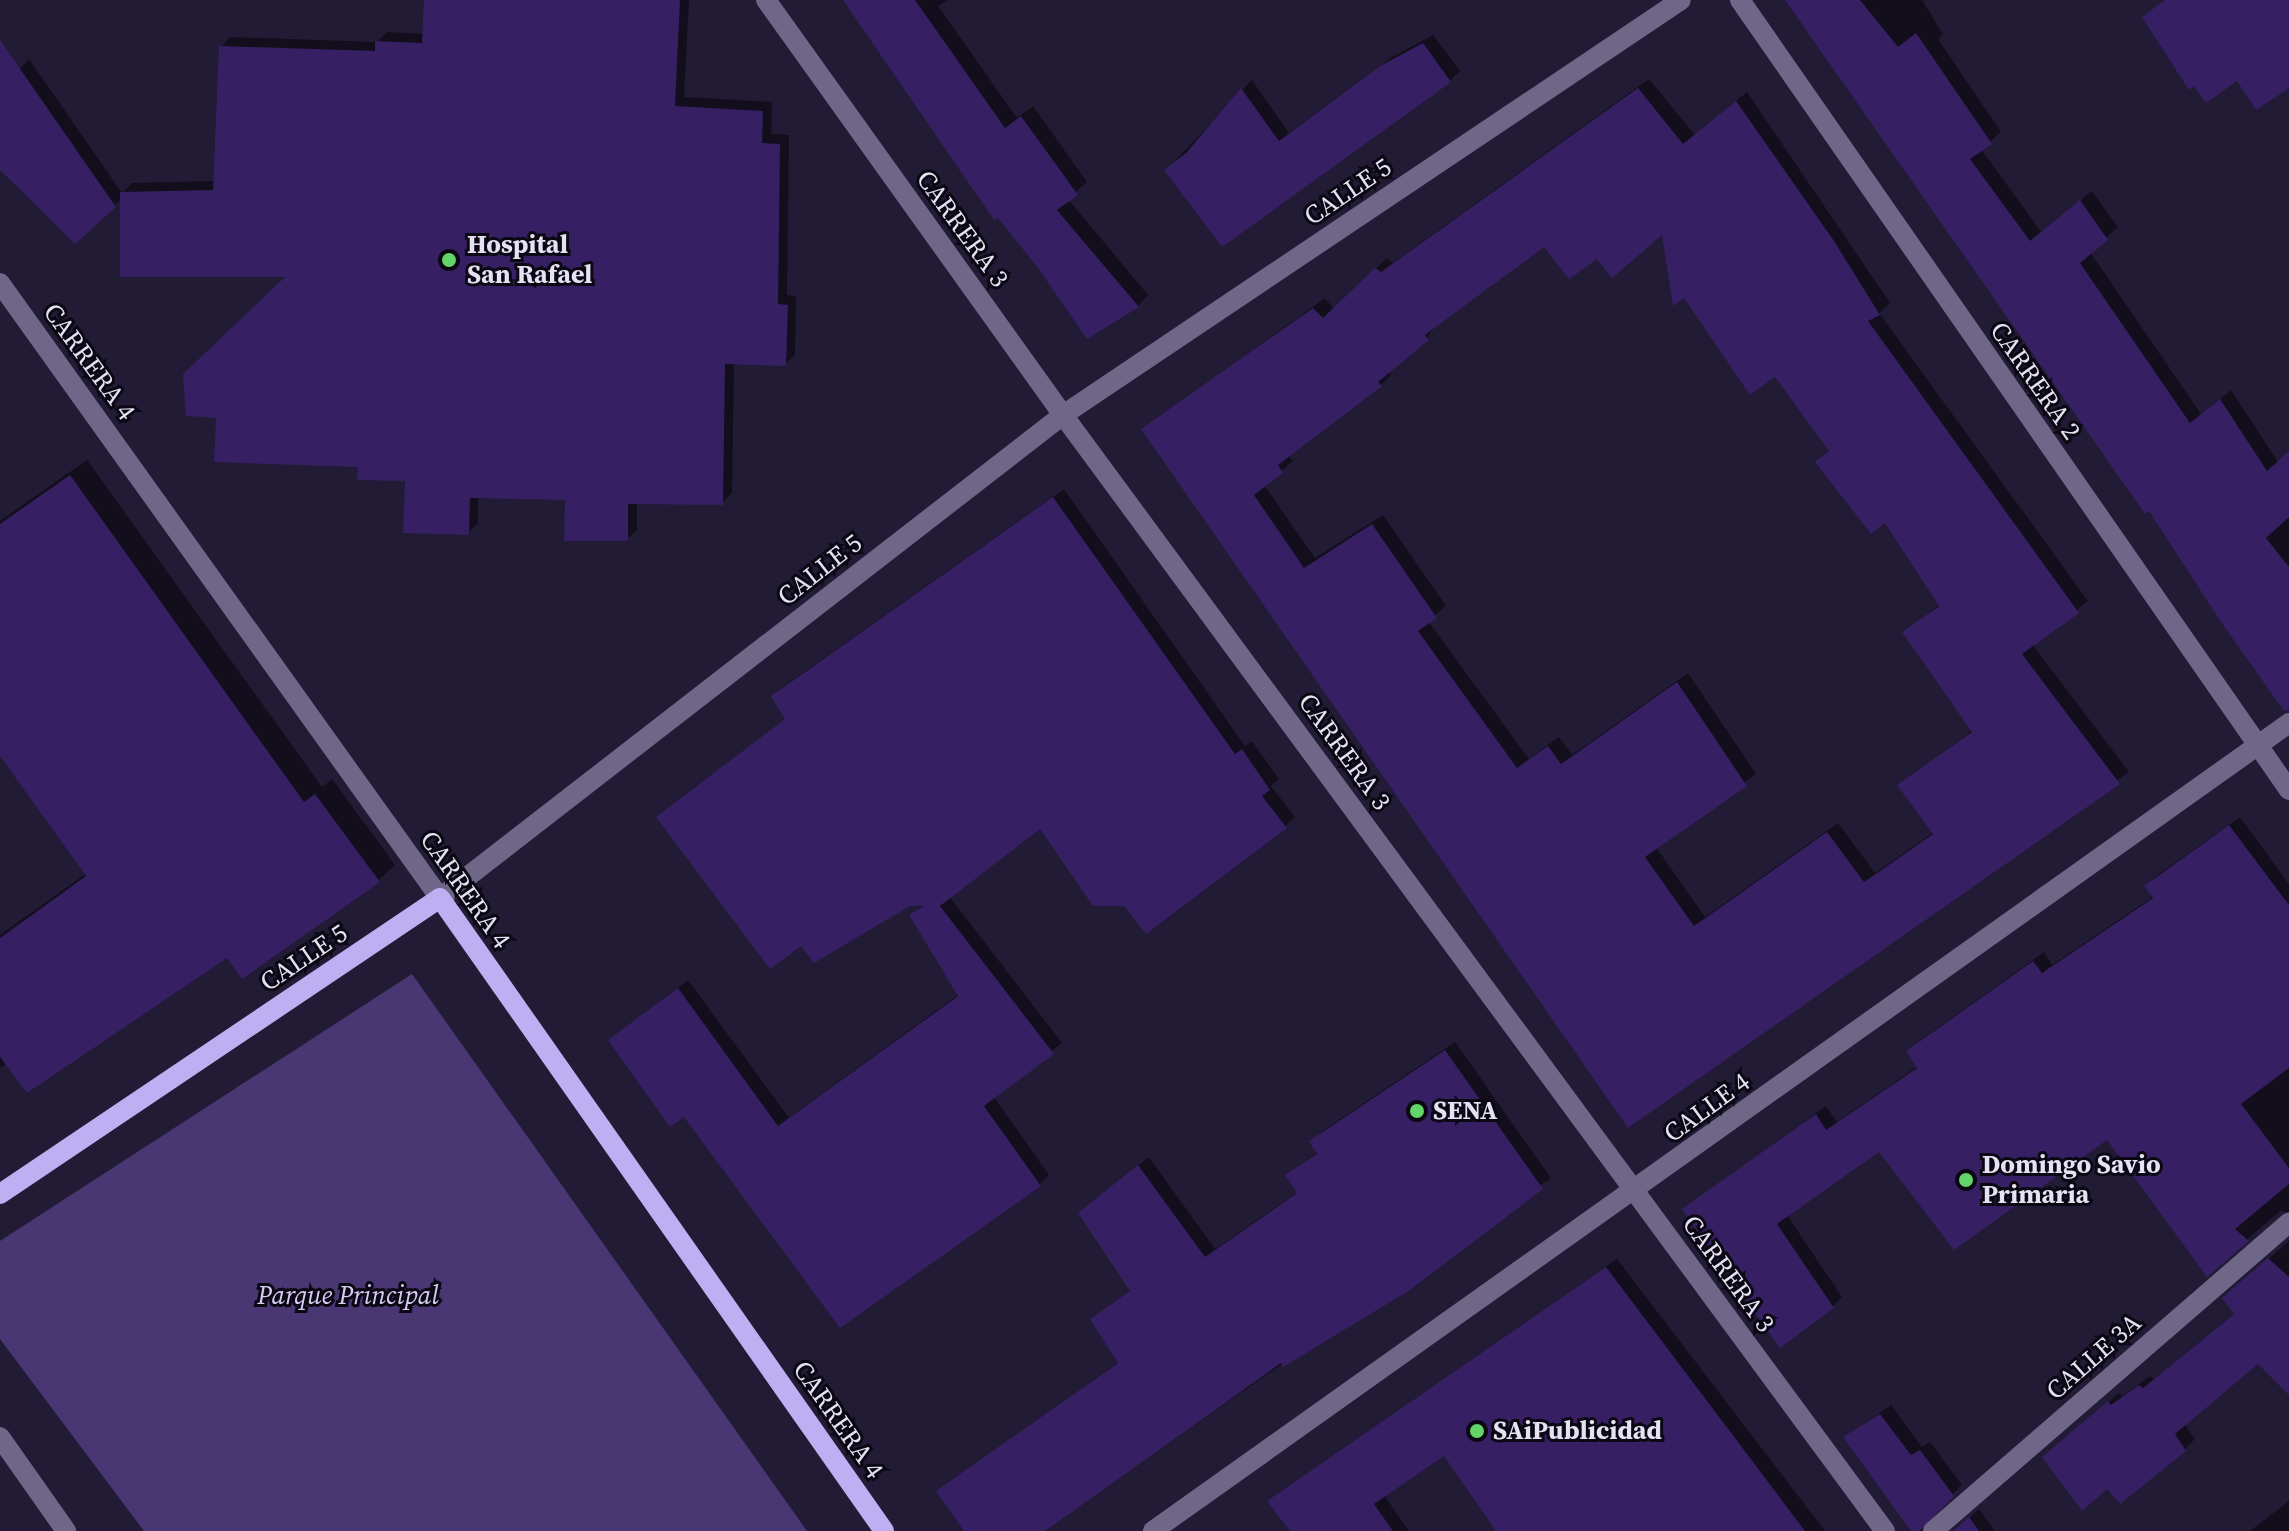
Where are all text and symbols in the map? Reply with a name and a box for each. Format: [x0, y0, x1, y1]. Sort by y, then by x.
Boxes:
street label: CALLE 5 [1299, 152, 1397, 232]
street label: CARRERA 3 [909, 165, 1015, 293]
place label: Hospital San Rafael [467, 229, 593, 290]
marker: Hospital San Rafael [438, 249, 460, 271]
street label: CARRERA 4 [36, 298, 142, 426]
street label: CARRERA 2 [1983, 316, 2087, 446]
street label: CALLE 5 [772, 527, 868, 613]
street label: CARRERA 3 [1291, 688, 1397, 816]
street label: CARRERA 4 [413, 825, 517, 955]
street label: CALLE 5 [255, 918, 353, 998]
street label: CALLE 4 [1658, 1067, 1756, 1149]
place label: SENA [1433, 1095, 1498, 1127]
marker: SENA [1408, 1102, 1426, 1120]
place label: Domingo Savio Primaria [1982, 1149, 2161, 1210]
marker: Domingo Savio Primaria [1957, 1171, 1975, 1189]
street label: CARRERA 3 [1675, 1210, 1781, 1338]
park label: Parque Principal [257, 1280, 439, 1312]
street label: CALLE 3A [2040, 1307, 2148, 1407]
street label: CARRERA 4 [786, 1355, 890, 1485]
place label: SAiPublicidad [1493, 1415, 1662, 1447]
marker: SAiPublicidad [1468, 1422, 1486, 1440]

